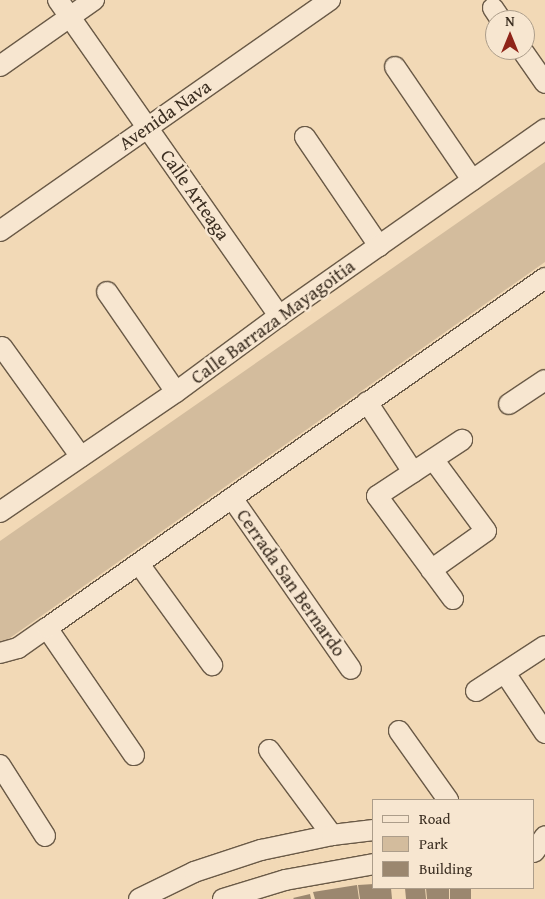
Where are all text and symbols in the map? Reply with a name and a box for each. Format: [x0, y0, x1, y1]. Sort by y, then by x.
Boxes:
north arrow [485, 10, 535, 60]
text: N [505, 11, 515, 31]
street label: Avenida Nava [115, 75, 215, 155]
street label: Calle Arteaga [155, 145, 235, 245]
street label: Calle Barraza Mayagoitia [187, 255, 359, 389]
street label: Cerrada San Bernardo [232, 505, 350, 661]
legend [372, 799, 535, 889]
text: Road [419, 808, 450, 829]
text: Park [419, 833, 448, 854]
text: Building [419, 858, 472, 879]

